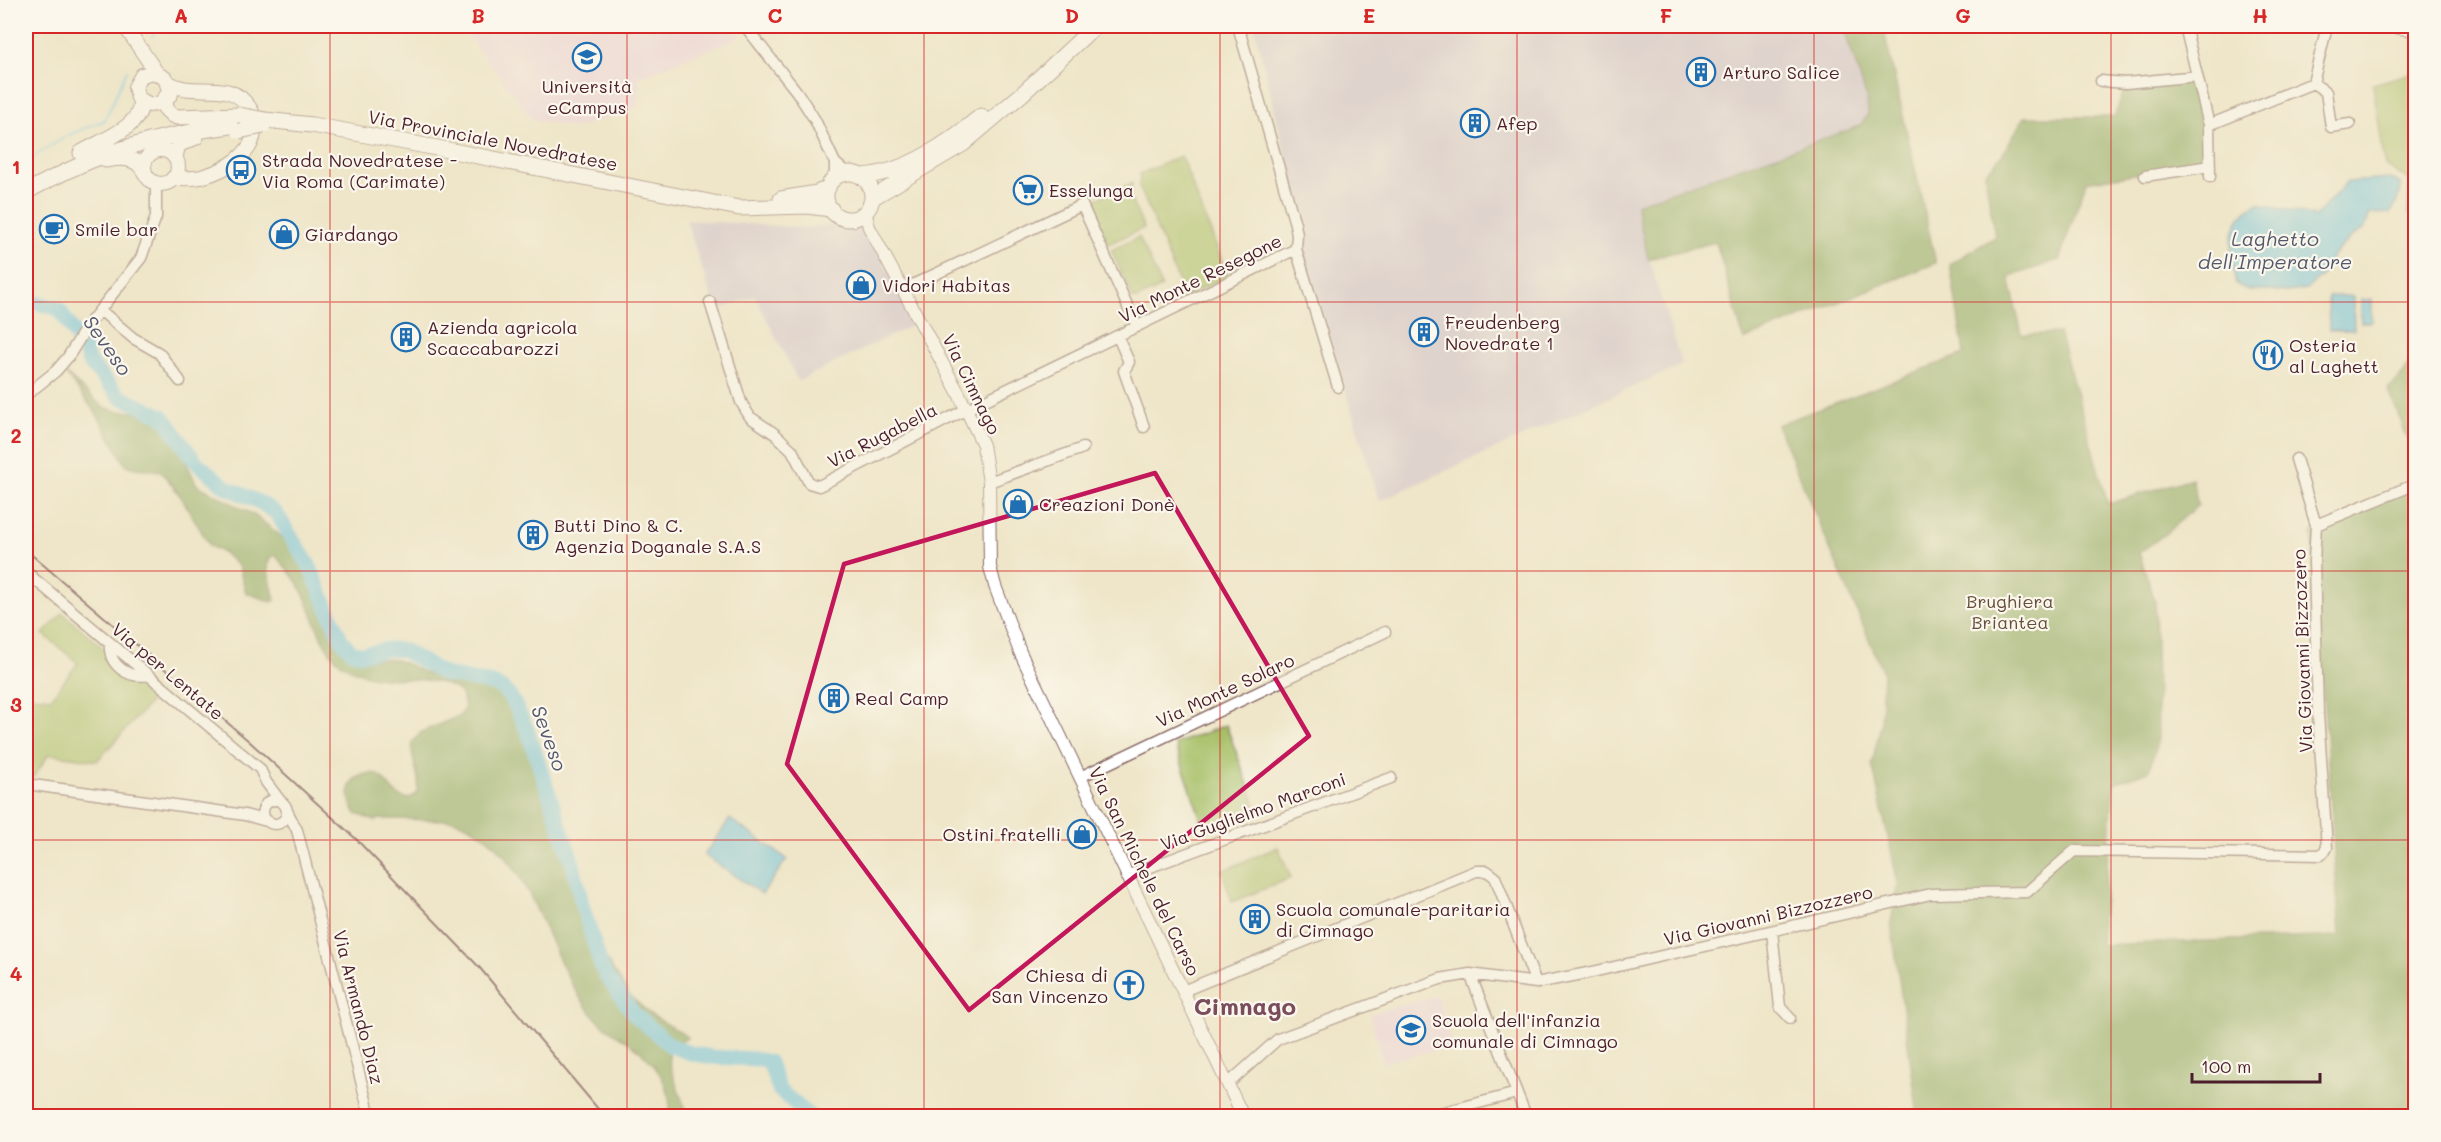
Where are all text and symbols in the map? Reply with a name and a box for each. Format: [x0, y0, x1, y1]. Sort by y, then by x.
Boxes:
text: A [174, 2, 188, 28]
text: B [471, 2, 485, 28]
text: C [768, 2, 783, 28]
text: D [1065, 2, 1079, 28]
text: E [1363, 2, 1375, 28]
text: F [1660, 2, 1673, 28]
text: G [1955, 2, 1971, 28]
text: H [2252, 2, 2268, 28]
school or university icon: Università eCampus [571, 41, 603, 73]
building icon: Arturo Salice [1685, 56, 1717, 88]
place label: Arturo Salice [1722, 60, 1840, 84]
place label: Università eCampus [542, 74, 632, 119]
street label: Via Provinciale Novedratese [366, 104, 620, 176]
building icon: Afep [1459, 107, 1491, 139]
place label: Afep [1496, 111, 1538, 135]
place label: Strada Novedratese - Via Roma (Carimate) [262, 148, 457, 193]
text: 1 [12, 153, 20, 179]
bus stop icon: Strada Novedratese - Via Roma (Carimate) [225, 154, 257, 186]
supermarket icon: Esselunga [1012, 174, 1044, 206]
place label: Esselunga [1049, 178, 1134, 202]
cafe icon: Smile bar [38, 213, 70, 245]
place label: Smile bar [75, 217, 158, 241]
shop icon: Giardango [268, 218, 300, 250]
place label: Giardango [305, 222, 398, 246]
water label: Laghetto dell'Imperatore [2198, 225, 2352, 274]
street label: Via Monte Resegone [1114, 228, 1286, 328]
shop icon: Vidori Habitas [845, 269, 877, 301]
place label: Vidori Habitas [882, 273, 1010, 297]
water label: Seveso [78, 310, 138, 380]
place label: Freudenberg Novedrate 1 [1445, 310, 1560, 355]
place label: Azienda agricola Scaccabarozzi [427, 315, 578, 360]
building icon: Freudenberg Novedrate 1 [1408, 316, 1440, 348]
building icon: Azienda agricola Scaccabarozzi [390, 321, 422, 353]
street label: Via Cimnago [937, 330, 1007, 439]
place label: Osteria al Laghett [2289, 333, 2379, 378]
restaurant icon: Osteria al Laghett [2252, 339, 2284, 371]
street label: Via Rugabella [823, 397, 941, 473]
text: 2 [10, 422, 22, 448]
shop icon: Creazioni Donè [1002, 488, 1034, 520]
place label: Creazioni Donè [1039, 492, 1175, 516]
place label: Butti Dino & C. Agenzia Doganale S.A.S [554, 513, 761, 558]
building icon: Butti Dino & C. Agenzia Doganale S.A.S [517, 519, 549, 551]
street label: Via Giovanni Bizzozero [2286, 548, 2318, 753]
park label: Brughiera Briantea [1966, 589, 2054, 634]
street label: Via per Lentate [107, 617, 229, 725]
street label: Via Monte Solaro [1152, 647, 1298, 733]
building icon: Real Camp [818, 682, 850, 714]
place label: Real Camp [855, 686, 949, 710]
text: 3 [10, 691, 22, 717]
water label: Seveso [526, 702, 574, 775]
street label: Via San Michele del Carso [1084, 763, 1206, 980]
street label: Via Guglielmo Marconi [1157, 766, 1349, 856]
shop icon: Ostini fratelli [1066, 818, 1098, 850]
place label: Ostini fratelli [942, 822, 1061, 846]
street label: Via Giovanni Bizzozzero [1661, 879, 1875, 951]
place label: Scuola comunale-paritaria di Cimnago [1276, 897, 1510, 942]
building icon: Scuola comunale-paritaria di Cimnago [1239, 903, 1271, 935]
street label: Via Armando Diaz [328, 927, 390, 1087]
text: 4 [10, 960, 23, 986]
place label: Chiesa di San Vincenzo [991, 963, 1108, 1008]
church icon: Chiesa di San Vincenzo [1113, 969, 1145, 1001]
district label: Cimnago [1194, 990, 1296, 1021]
place label: Scuola dell'infanzia comunale di Cimnago [1432, 1008, 1618, 1053]
school or university icon: Scuola dell'infanzia comunale di Cimnago [1395, 1014, 1427, 1046]
scale bar [2192, 1046, 2320, 1084]
text: 100 m [2201, 1054, 2251, 1078]

